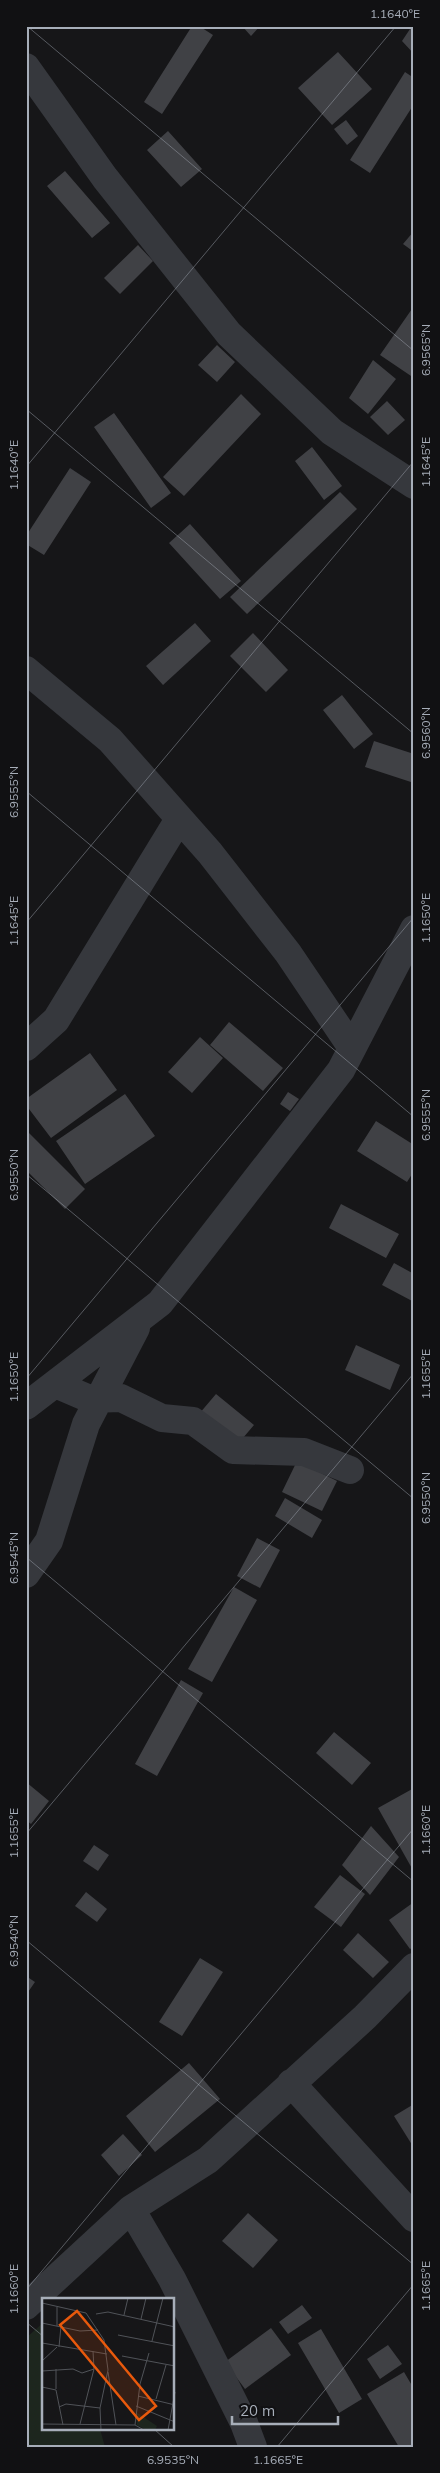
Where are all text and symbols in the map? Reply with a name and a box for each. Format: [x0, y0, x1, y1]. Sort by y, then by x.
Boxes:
text: 1.1640°E [370, 6, 420, 21]
text: 6.9565°N [418, 324, 433, 376]
text: 1.1645°E [418, 437, 433, 487]
text: 1.1640°E [6, 440, 21, 490]
text: 6.9560°N [418, 707, 433, 759]
text: 6.9555°N [6, 766, 21, 818]
text: 1.1650°E [418, 893, 433, 943]
text: 1.1645°E [6, 896, 21, 946]
text: 6.9555°N [418, 1089, 433, 1141]
text: 6.9550°N [6, 1149, 21, 1201]
text: 1.1655°E [418, 1349, 433, 1399]
text: 1.1650°E [6, 1352, 21, 1402]
text: 6.9550°N [418, 1472, 433, 1524]
text: 6.9545°N [6, 1532, 21, 1584]
text: 1.1660°E [418, 1805, 433, 1855]
text: 1.1655°E [6, 1808, 21, 1858]
text: 6.9540°N [6, 1915, 21, 1967]
text: 1.1665°E [418, 2261, 433, 2311]
text: 1.1660°E [6, 2264, 21, 2314]
inset map [42, 2298, 175, 2430]
scale bar [232, 2393, 339, 2425]
text: 20 m [240, 2401, 275, 2420]
text: 6.9535°N [147, 2452, 199, 2467]
text: 1.1665°E [253, 2452, 303, 2467]

